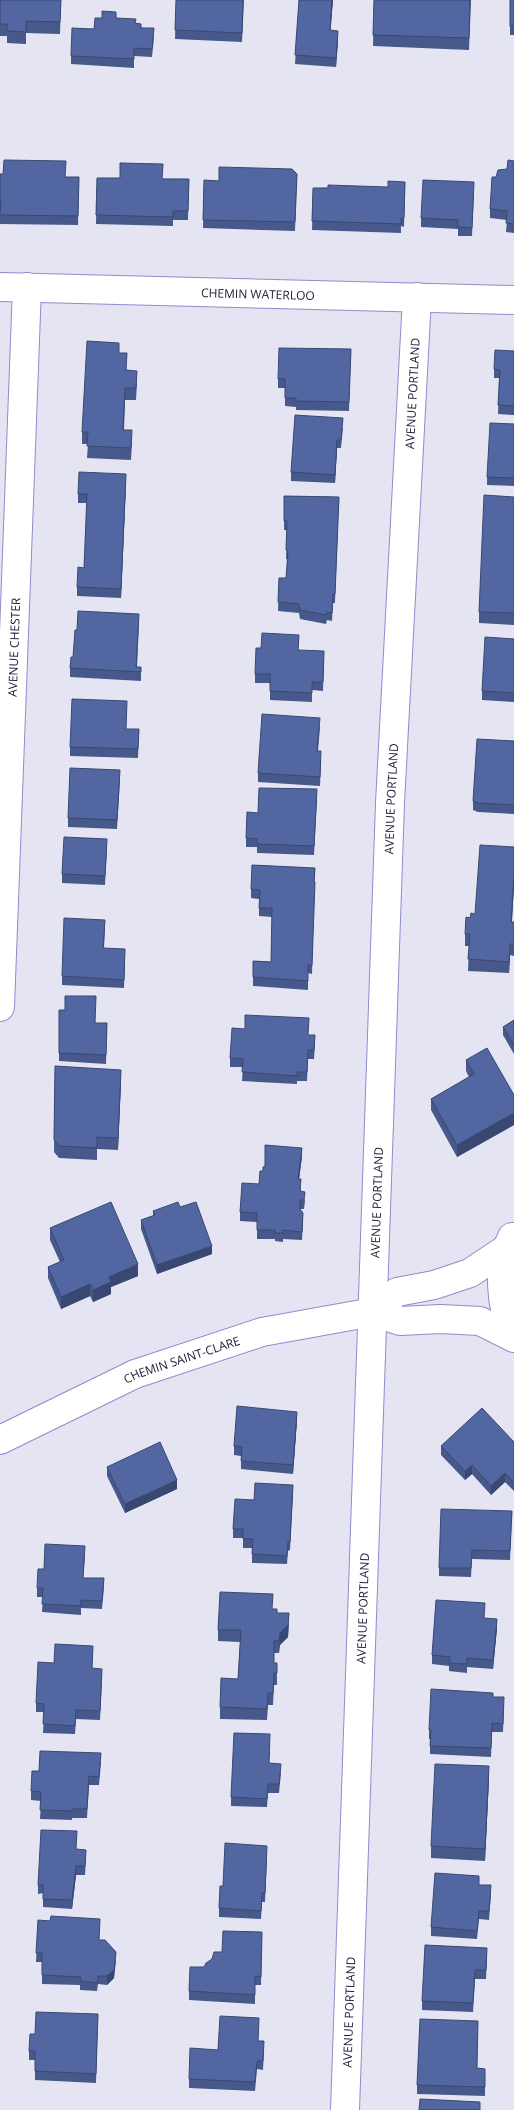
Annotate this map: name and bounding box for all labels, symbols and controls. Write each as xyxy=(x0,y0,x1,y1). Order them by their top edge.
street label: CHEMIN WATERLOO xyxy=(201,284,315,303)
street label: AVENUE PORTLAND xyxy=(400,337,423,449)
street label: AVENUE CHESTER xyxy=(3,597,24,697)
street label: AVENUE PORTLAND xyxy=(380,743,402,855)
street label: AVENUE PORTLAND xyxy=(366,1147,387,1258)
street label: CHEMIN SAINT-CLARE xyxy=(120,1331,242,1387)
street label: AVENUE PORTLAND xyxy=(352,1552,373,1664)
street label: AVENUE PORTLAND xyxy=(338,1956,359,2068)

